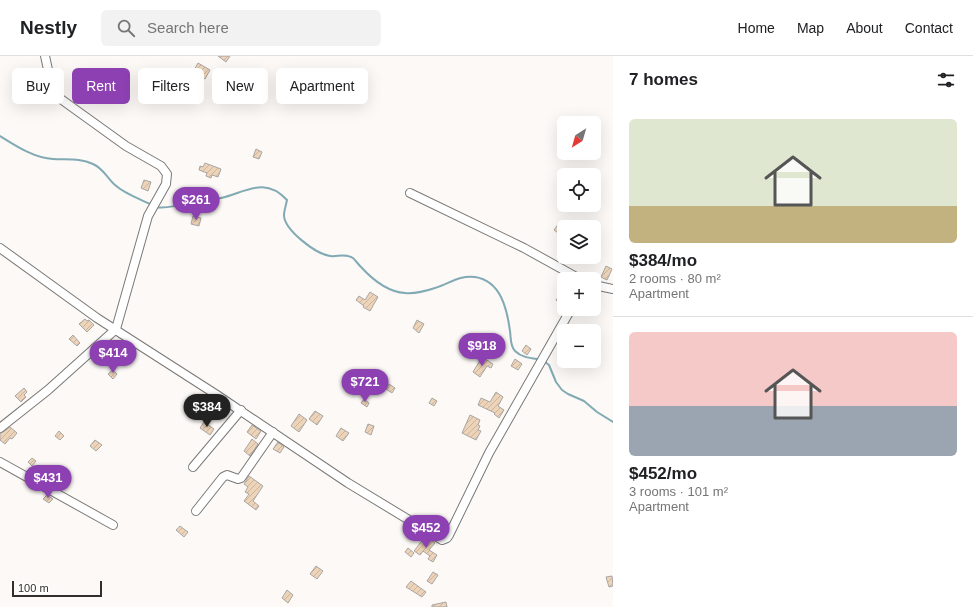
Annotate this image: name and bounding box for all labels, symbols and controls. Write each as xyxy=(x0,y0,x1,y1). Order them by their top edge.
search box xyxy=(101,10,381,46)
text: Nestly xyxy=(20,17,77,38)
icon: search xyxy=(115,17,137,39)
text: Search here xyxy=(147,19,229,36)
text: Home xyxy=(738,20,775,36)
text: Map xyxy=(797,20,824,36)
text: About xyxy=(846,20,883,36)
text: Contact xyxy=(905,20,953,36)
chip: Buy xyxy=(12,68,64,104)
chip: Rent xyxy=(72,68,130,104)
chip: Filters xyxy=(138,68,204,104)
chip: New xyxy=(212,68,268,104)
chip: Apartment xyxy=(276,68,368,104)
icon: filters xyxy=(935,69,957,91)
text: 7 homes xyxy=(629,70,698,89)
north arrow xyxy=(557,116,601,160)
map controls xyxy=(557,116,601,368)
icon: home xyxy=(757,145,829,217)
button: locate xyxy=(557,168,601,212)
pin: $261 xyxy=(172,187,220,221)
text: $261 xyxy=(182,192,210,207)
button: layers xyxy=(557,220,601,264)
text: $384/mo xyxy=(629,251,697,270)
text: 2 rooms · 80 m² xyxy=(629,271,721,286)
button: + xyxy=(557,272,601,316)
text: Apartment xyxy=(629,286,689,301)
button: − xyxy=(557,324,601,368)
pin: $918 xyxy=(458,333,506,367)
text: $918 xyxy=(468,338,496,353)
pin: $414 xyxy=(89,340,137,374)
text: $414 xyxy=(99,345,127,360)
icon: home xyxy=(757,358,829,430)
pin: $721 xyxy=(341,369,389,403)
text: $721 xyxy=(351,374,379,389)
pin: $384 xyxy=(183,394,231,428)
text: $384 xyxy=(193,399,221,414)
text: $452/mo xyxy=(629,464,697,483)
pin: $431 xyxy=(24,465,72,499)
text: $431 xyxy=(34,470,62,485)
text: 3 rooms · 101 m² xyxy=(629,484,728,499)
text: Apartment xyxy=(629,499,689,514)
pin: $452 xyxy=(402,515,450,549)
text: $452 xyxy=(412,520,440,535)
scale bar xyxy=(12,579,102,598)
text: 100 m xyxy=(18,582,49,594)

